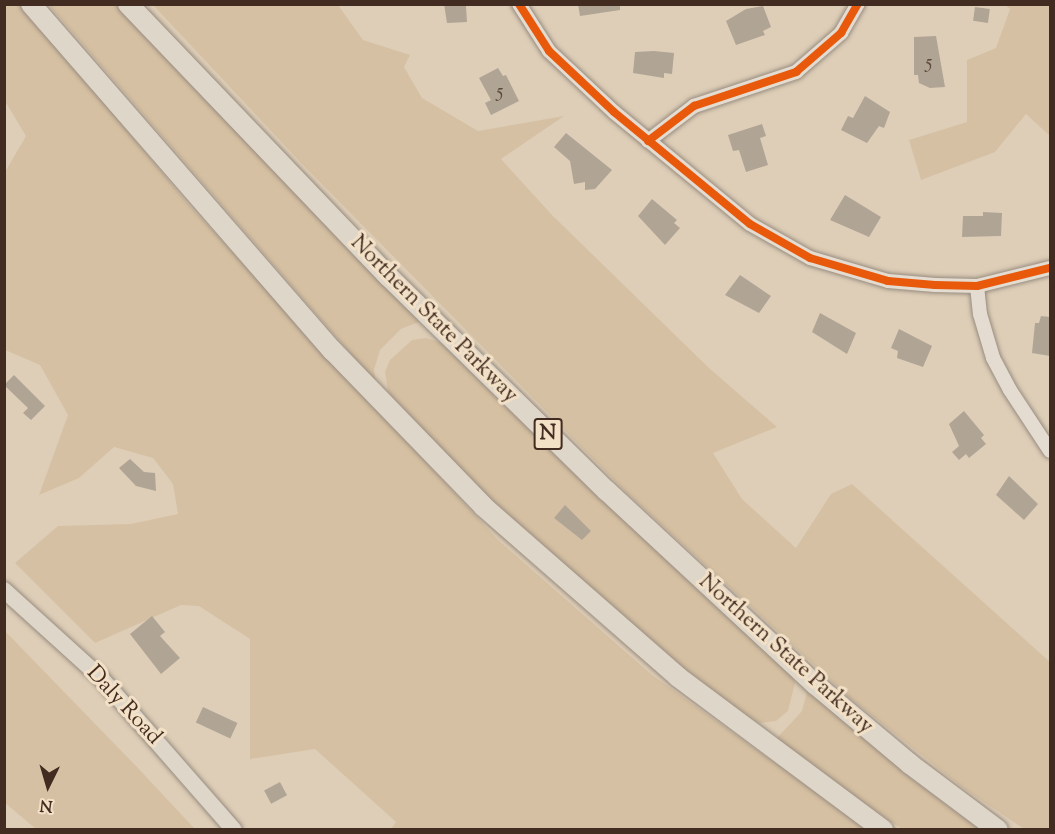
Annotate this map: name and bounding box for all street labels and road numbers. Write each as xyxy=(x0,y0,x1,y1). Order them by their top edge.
street label: Northern State Parkway xyxy=(344,231,522,409)
road number: N xyxy=(533,416,563,452)
street label: Northern State Parkway xyxy=(692,570,878,740)
street label: Daly Road xyxy=(80,661,166,751)

